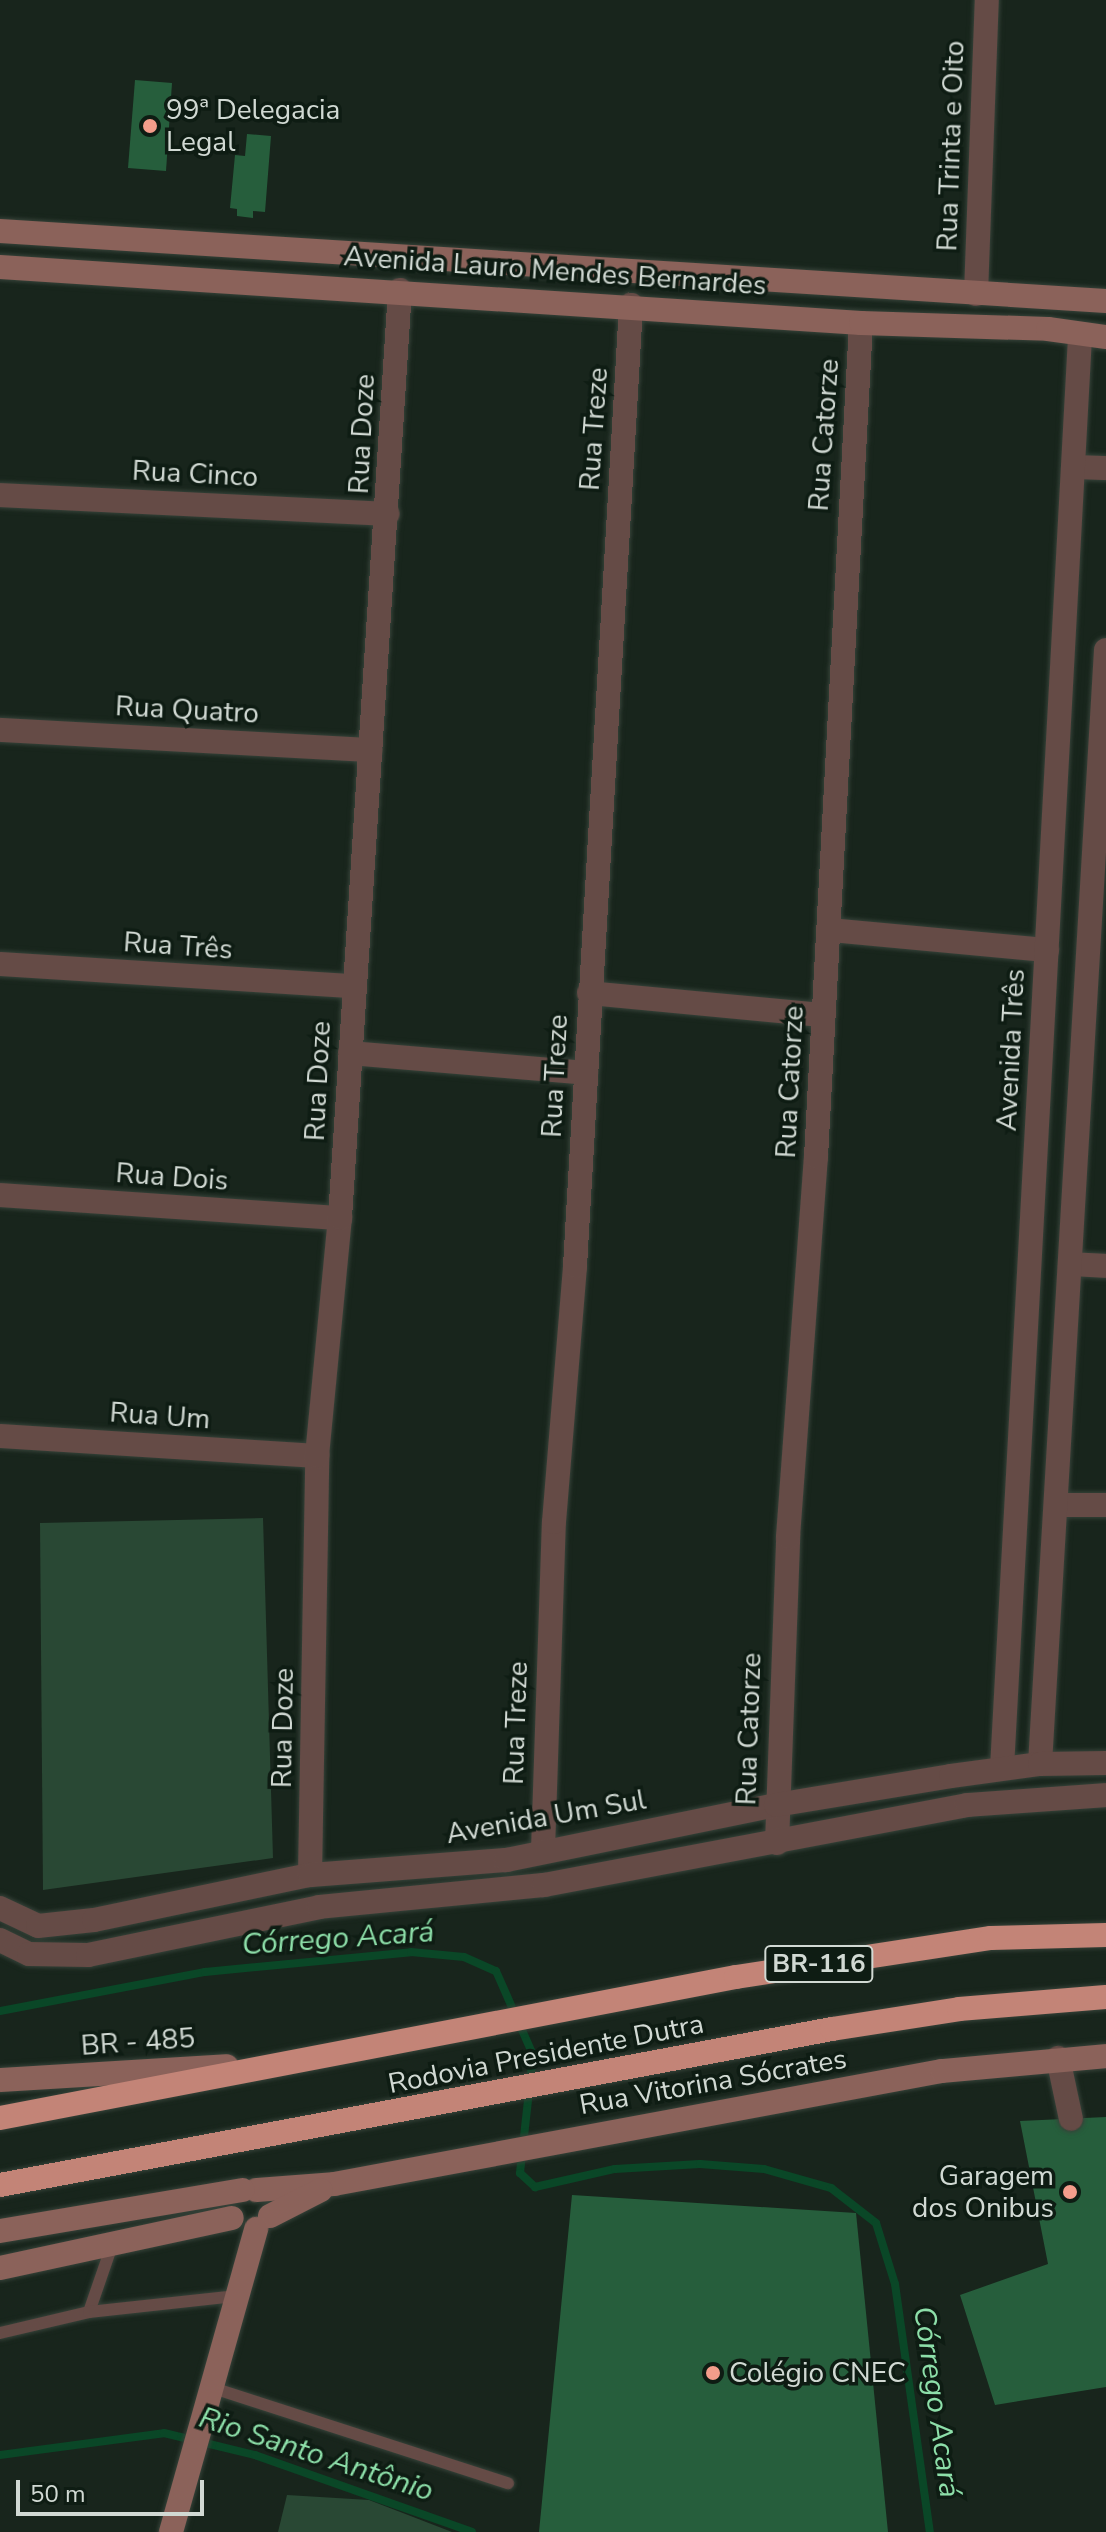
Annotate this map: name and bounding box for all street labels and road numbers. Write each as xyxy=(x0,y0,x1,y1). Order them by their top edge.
street label: Rua Trinta e Oito xyxy=(931,40,971,252)
street label: Avenida Lauro Mendes Bernardes xyxy=(343,239,767,303)
street label: Rua Catorze xyxy=(802,358,846,512)
street label: Rua Treze xyxy=(573,366,615,492)
street label: Rua Doze xyxy=(342,373,382,495)
street label: Rua Cinco xyxy=(131,454,259,494)
street label: Rua Quatro xyxy=(114,689,260,731)
street label: Rua Três xyxy=(122,925,234,967)
street label: Avenida Três xyxy=(990,968,1032,1132)
street label: Rua Catorze xyxy=(769,1005,811,1159)
street label: Rua Treze xyxy=(535,1013,575,1139)
street label: Rua Doze xyxy=(298,1020,338,1142)
street label: Rua Dois xyxy=(115,1156,229,1198)
street label: Rua Um xyxy=(109,1396,211,1436)
street label: Rua Catorze xyxy=(730,1652,768,1806)
street label: Rua Treze xyxy=(497,1661,535,1785)
street label: Rua Doze xyxy=(265,1668,301,1788)
street label: Avenida Um Sul xyxy=(443,1783,649,1851)
road number: BR-116 xyxy=(763,1942,875,1986)
street label: Rodovia Presidente Dutra xyxy=(385,2007,707,2101)
street label: BR - 485 xyxy=(80,2021,196,2063)
street label: Rua Vitorina Sócrates xyxy=(577,2042,849,2122)

